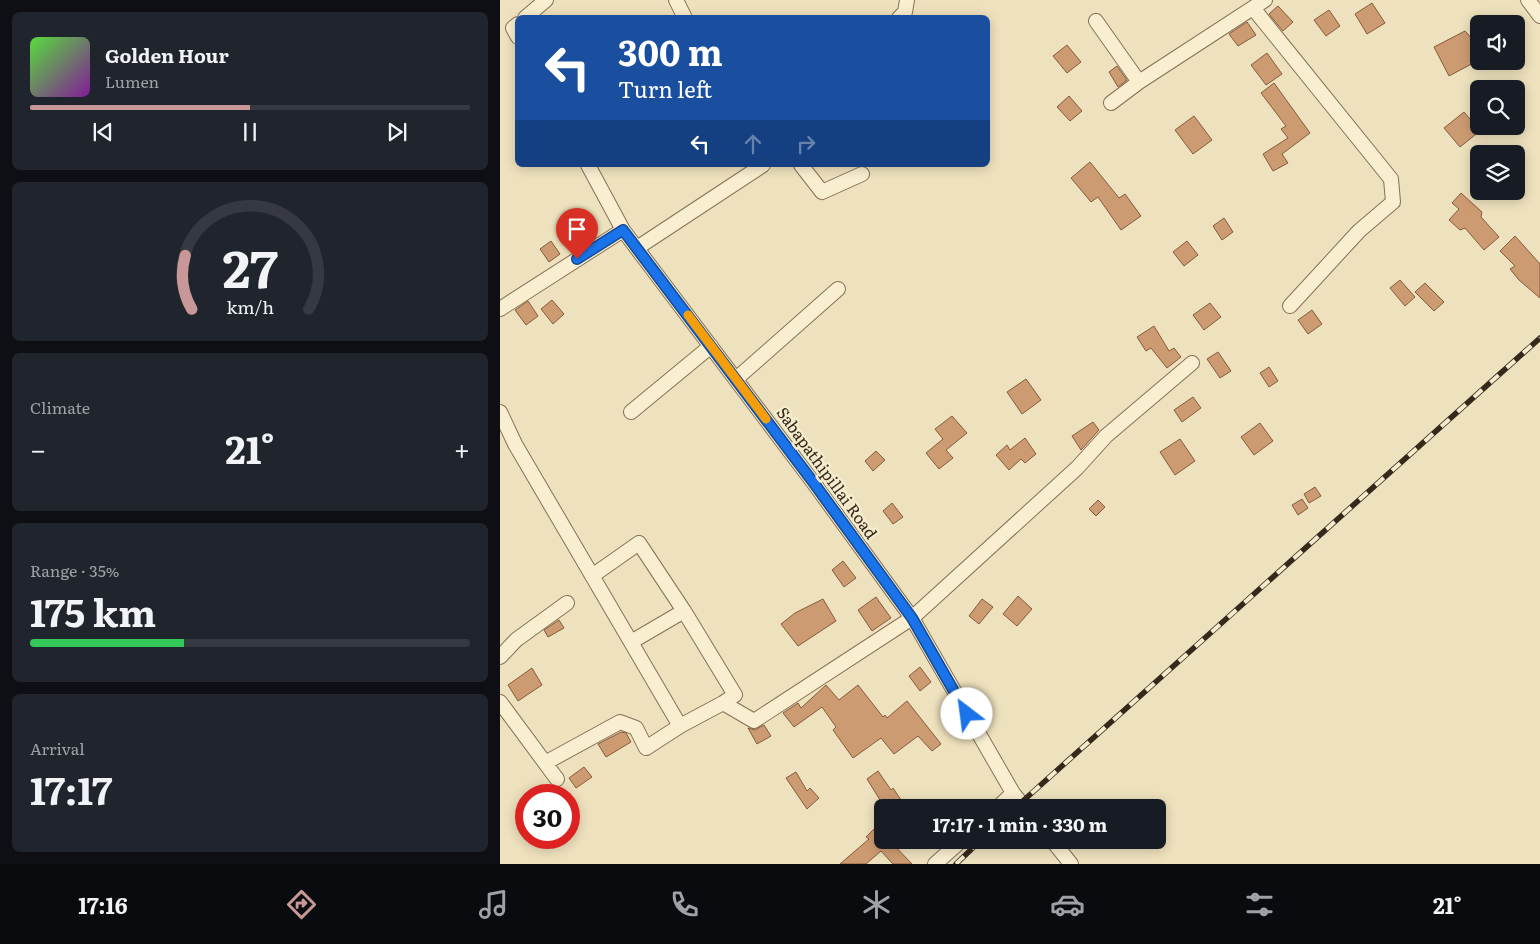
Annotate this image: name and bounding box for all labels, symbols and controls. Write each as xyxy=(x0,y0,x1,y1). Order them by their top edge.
map controls xyxy=(1470,15,1525,200)
button: sound xyxy=(1470,15,1525,70)
text: 300 m xyxy=(618,25,723,77)
icon: left xyxy=(535,35,600,100)
text: Golden Hour xyxy=(105,41,229,69)
text: Lumen xyxy=(105,69,159,93)
text: Turn left xyxy=(618,72,712,105)
button: search xyxy=(1470,80,1525,135)
icon: previous xyxy=(89,118,117,146)
icon: pause xyxy=(236,118,264,146)
icon: next xyxy=(383,118,411,146)
icon: left xyxy=(686,130,714,158)
icon: ahead xyxy=(739,130,767,158)
icon: right xyxy=(792,130,820,158)
button: layers xyxy=(1470,145,1525,200)
pin xyxy=(556,208,598,259)
icon: arrive xyxy=(563,215,591,243)
text: 27 xyxy=(222,227,278,304)
text: km/h xyxy=(226,293,274,320)
text: Climate xyxy=(30,395,90,419)
street label: Sabapathipillai Road xyxy=(772,401,884,544)
text: 21° xyxy=(225,419,275,476)
text: − xyxy=(30,427,46,469)
text: + xyxy=(454,427,470,469)
text: Range · 35% xyxy=(30,558,119,582)
text: 175 km xyxy=(30,582,156,639)
position arrow xyxy=(940,687,992,739)
text: Arrival xyxy=(30,736,85,760)
text: 17:17 xyxy=(30,760,112,817)
speed limit sign: 30 xyxy=(515,784,580,849)
text: 17:17 · 1 min · 330 m xyxy=(933,810,1107,838)
icon: directions xyxy=(284,887,319,922)
icon: music xyxy=(476,887,511,922)
icon: phone xyxy=(667,887,702,922)
icon: climate xyxy=(859,887,894,922)
icon: car xyxy=(1050,887,1085,922)
icon: filters xyxy=(1242,887,1277,922)
text: 17:16 xyxy=(78,888,128,921)
text: 21° xyxy=(1433,888,1462,921)

